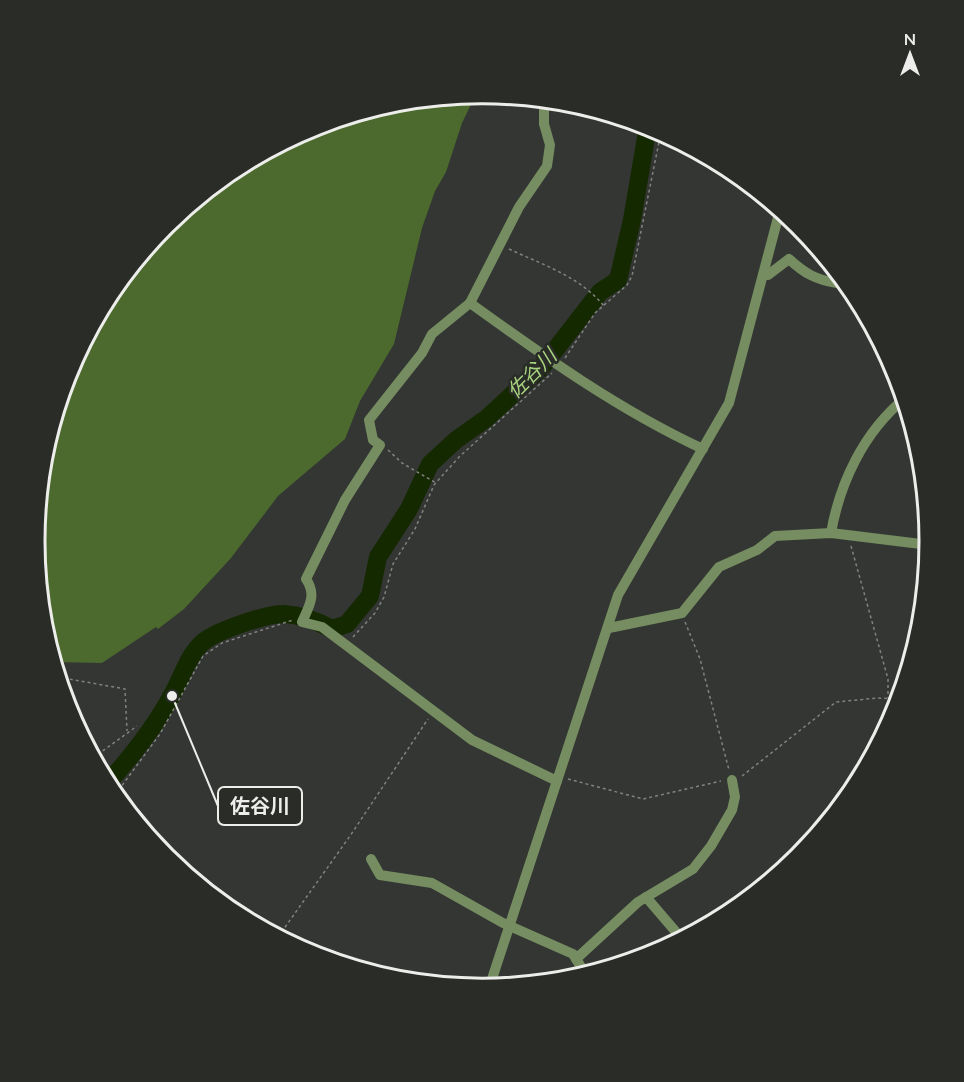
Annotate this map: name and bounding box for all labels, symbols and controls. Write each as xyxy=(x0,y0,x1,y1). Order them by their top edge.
north arrow xyxy=(880,24,940,84)
text: N xyxy=(904,29,916,48)
water label: 佐谷川 xyxy=(501,342,562,403)
callout: 佐谷川 xyxy=(218,787,302,825)
text: 佐谷川 xyxy=(230,793,290,817)

